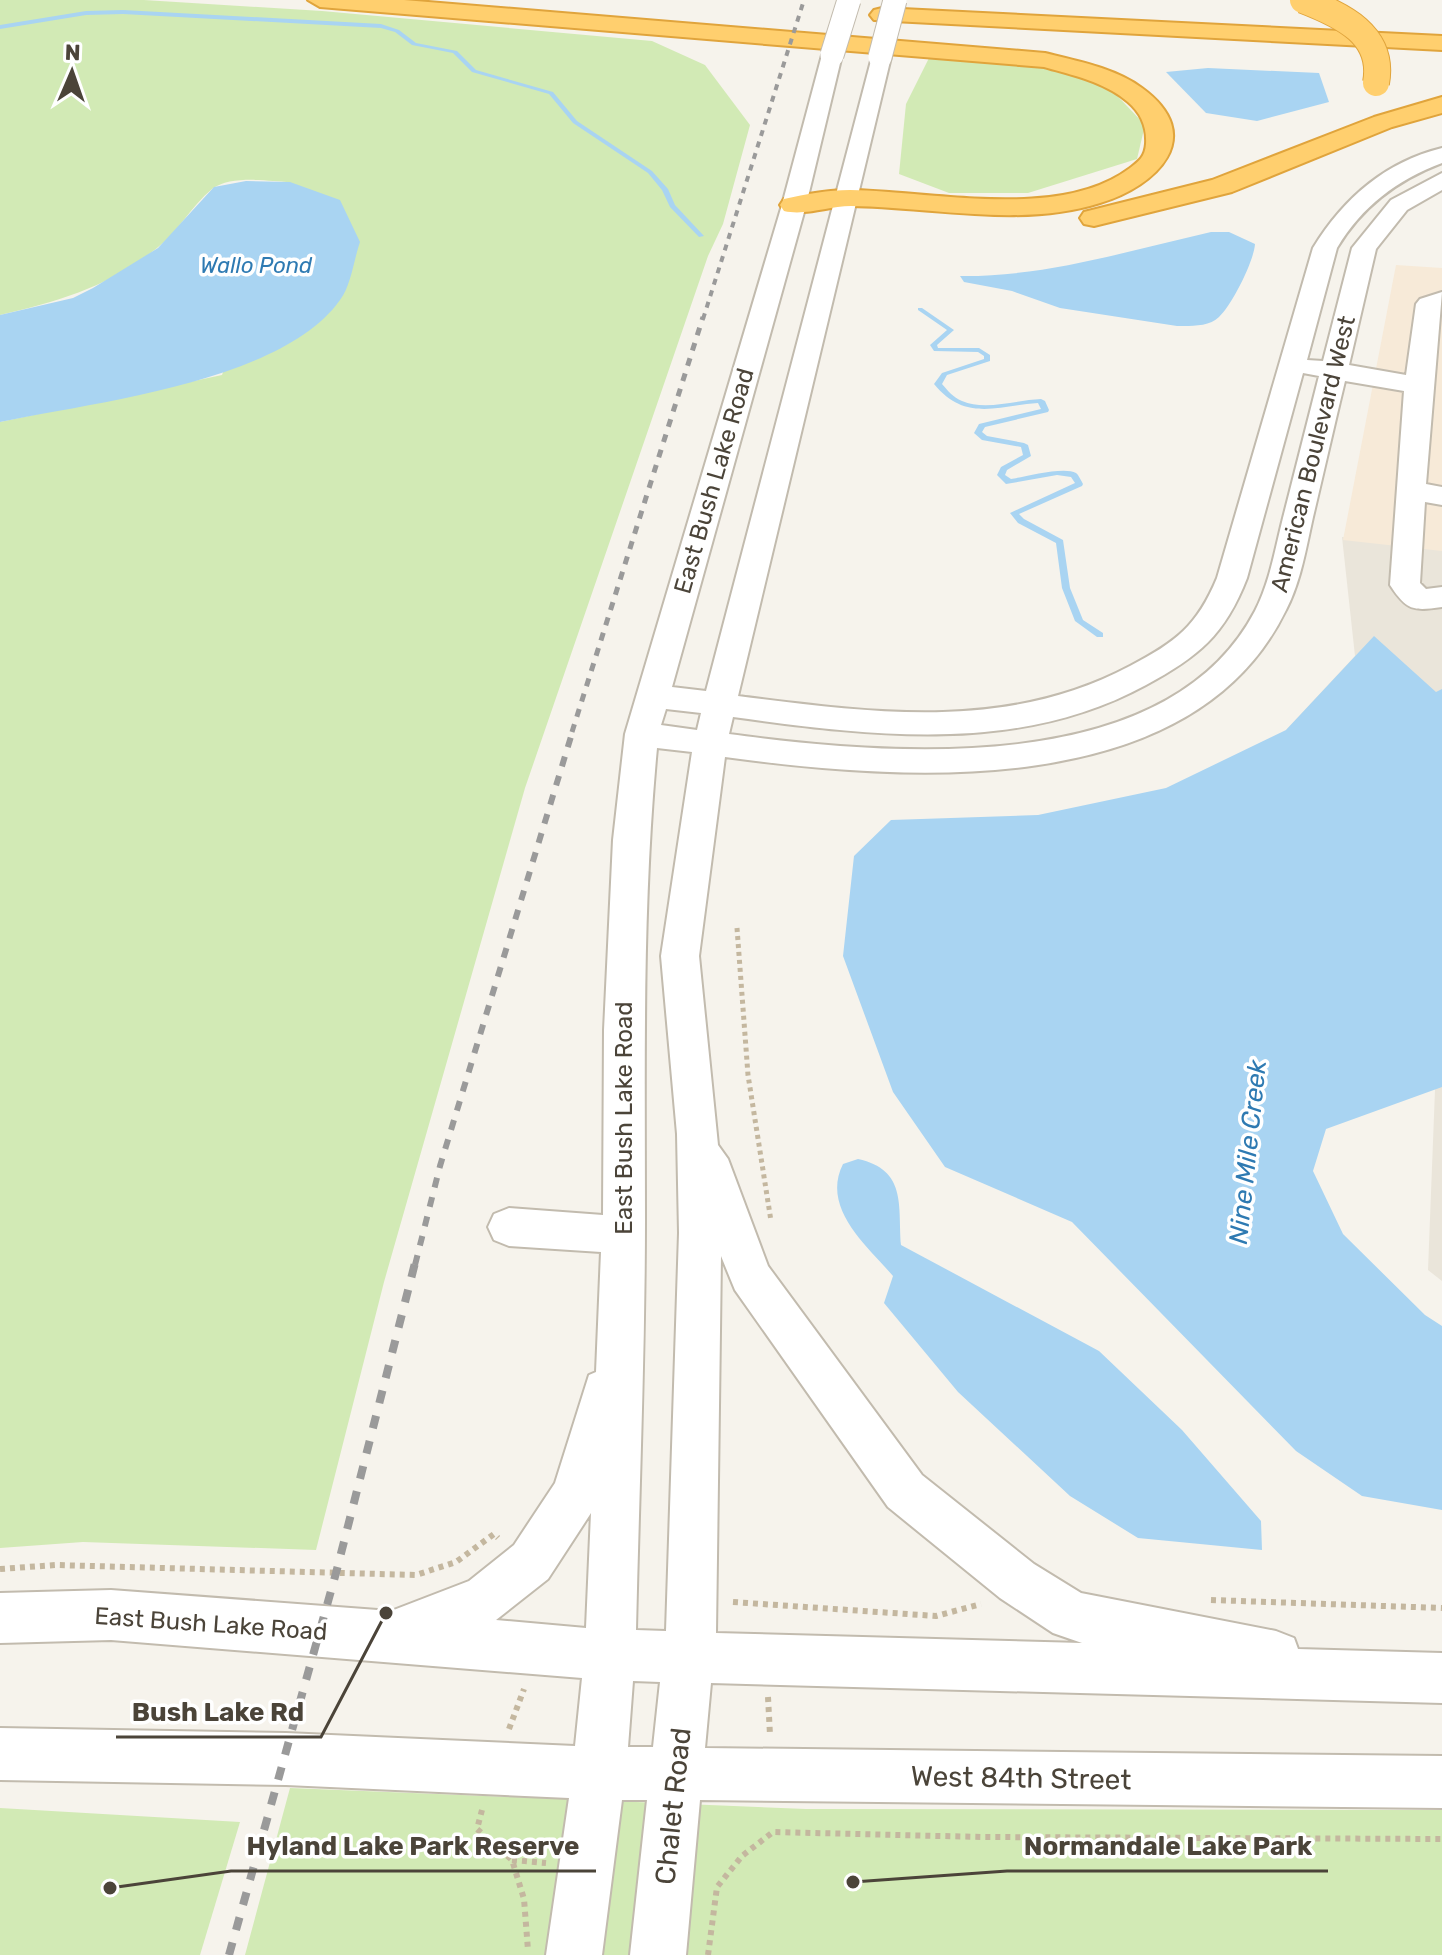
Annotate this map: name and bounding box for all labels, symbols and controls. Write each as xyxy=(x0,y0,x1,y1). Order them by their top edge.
north arrow xyxy=(32,32,112,112)
text: N xyxy=(64,39,81,66)
water label: Wallo Pond xyxy=(200,252,313,279)
street label: American Boulevard West xyxy=(1265,313,1361,595)
street label: East Bush Lake Road xyxy=(668,365,760,597)
street label: East Bush Lake Road xyxy=(610,1001,638,1235)
water label: Nine Mile Creek xyxy=(1223,1058,1273,1246)
street label: East Bush Lake Road xyxy=(94,1602,328,1646)
callout: Bush Lake Rd xyxy=(116,1687,321,1737)
text: Bush Lake Rd xyxy=(132,1697,304,1728)
street label: Chalet Road xyxy=(648,1726,698,1886)
street label: West 84th Street xyxy=(910,1760,1132,1796)
callout: Hyland Lake Park Reserve xyxy=(231,1821,596,1871)
callout: Normandale Lake Park xyxy=(1007,1821,1328,1871)
text: Hyland Lake Park Reserve xyxy=(246,1831,580,1862)
text: Normandale Lake Park xyxy=(1024,1831,1313,1862)

